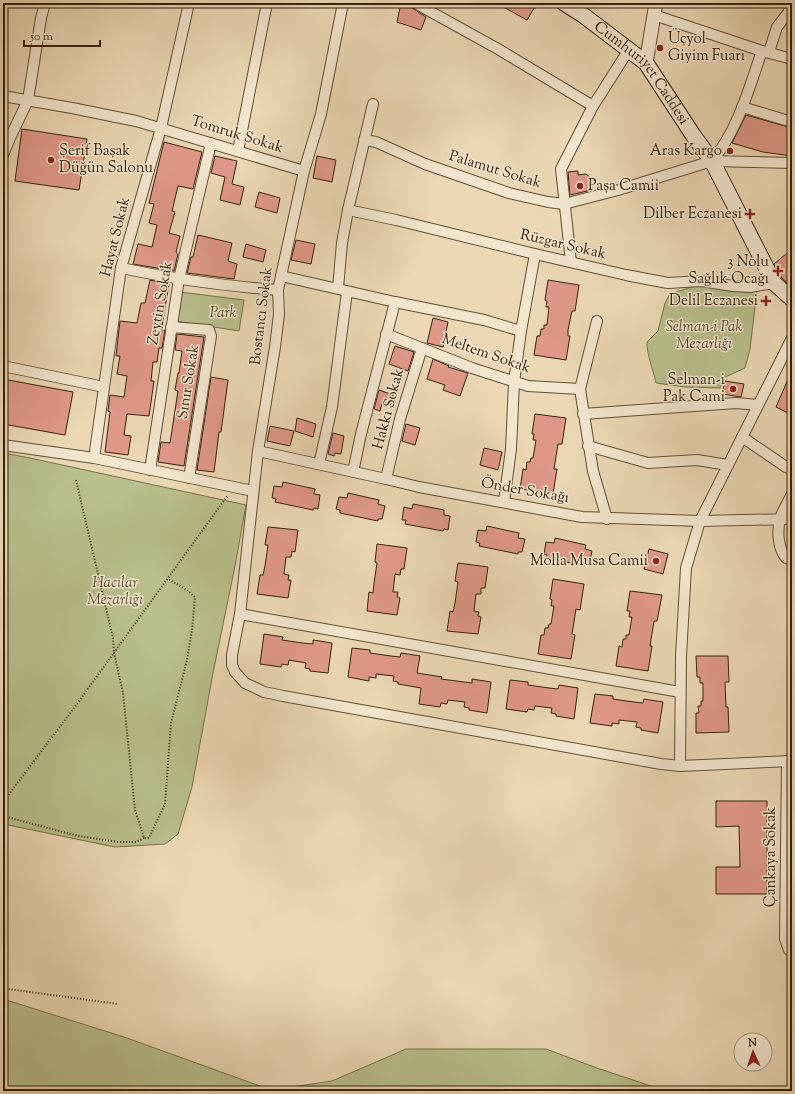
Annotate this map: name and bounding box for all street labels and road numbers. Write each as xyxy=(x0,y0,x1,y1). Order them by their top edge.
street label: Cumhuriyet Caddesi xyxy=(589,16,694,129)
street label: Tomruk Sokak xyxy=(188,111,286,159)
street label: Palamut Sokak xyxy=(446,146,544,194)
street label: Hayat Sokak xyxy=(96,195,136,279)
street label: Rüzgar Sokak xyxy=(518,225,608,265)
street label: Zeytin Sokak xyxy=(143,260,179,346)
street label: Bostancı Sokak xyxy=(246,266,278,366)
street label: Meltem Sokak xyxy=(439,329,533,379)
street label: Sınır Sokak xyxy=(173,343,205,421)
street label: Hakkı Sokak xyxy=(368,366,410,452)
street label: Önder Sokağı xyxy=(479,472,571,509)
street label: Çankaya Sokak xyxy=(761,807,782,907)

